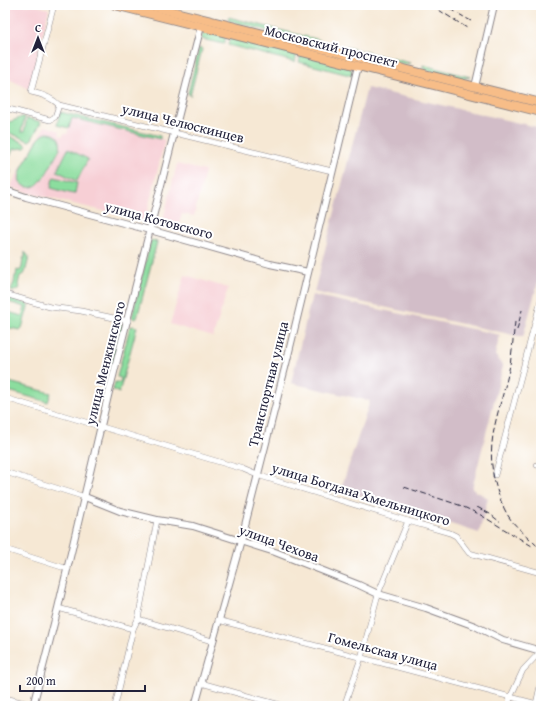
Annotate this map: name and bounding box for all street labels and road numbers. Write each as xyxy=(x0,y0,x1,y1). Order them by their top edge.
street label: Московский проспект xyxy=(262,20,400,72)
street label: улица Челюскинцев xyxy=(119,98,246,148)
street label: улица Котовского xyxy=(102,196,215,244)
street label: улица Менжинского xyxy=(80,299,130,428)
street label: Транспортная улица xyxy=(243,319,293,449)
street label: улица Богдана Хмельницкого xyxy=(268,457,453,531)
street label: улица Чехова xyxy=(235,519,322,567)
street label: Гомельская улица xyxy=(326,627,440,675)

